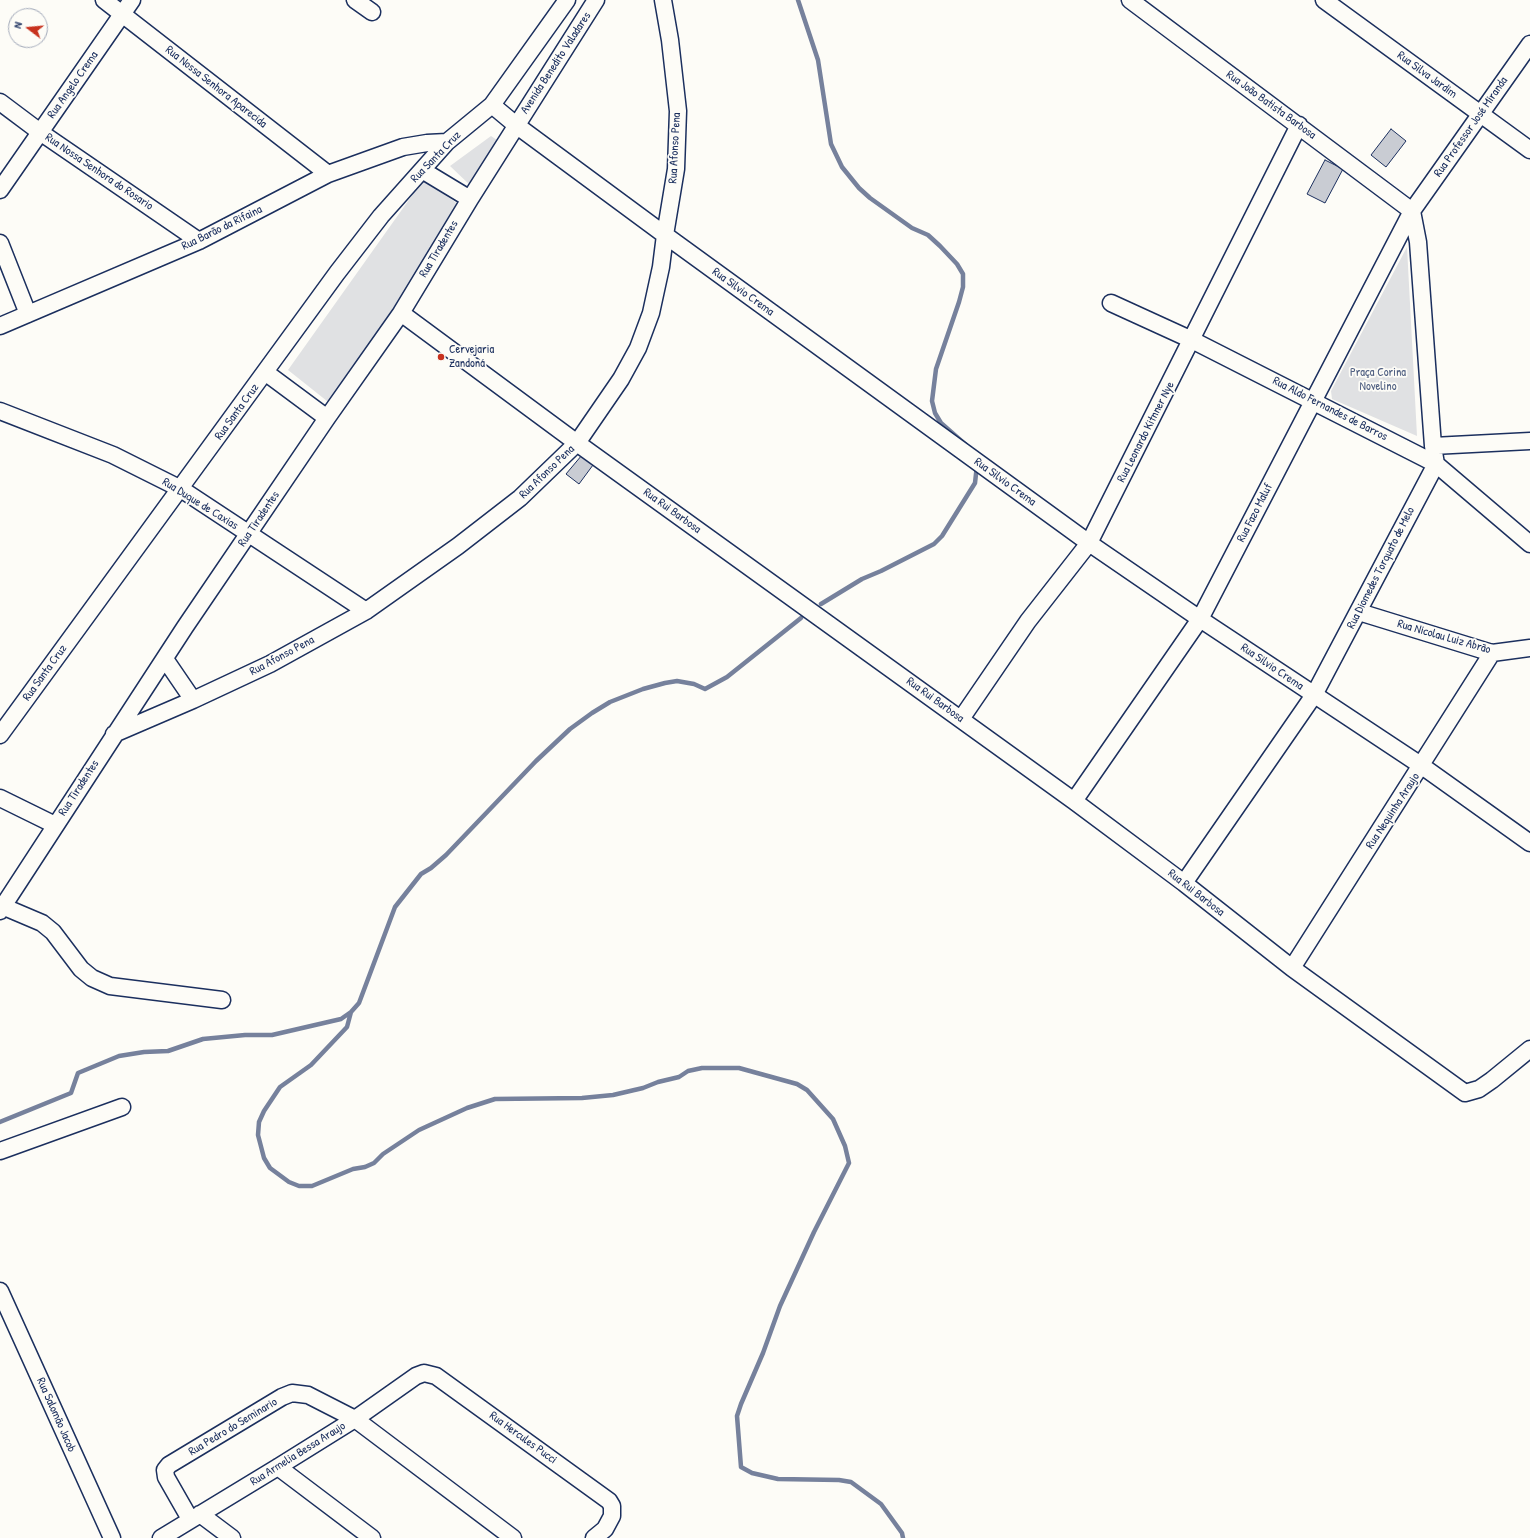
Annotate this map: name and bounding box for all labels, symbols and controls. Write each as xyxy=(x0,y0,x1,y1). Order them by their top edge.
north arrow xyxy=(8,8,48,48)
street label: Avenida Benedito Valadares xyxy=(518,9,594,117)
text: N xyxy=(10,20,25,30)
street label: Rua Nossa Senhora Aparecida xyxy=(162,43,270,131)
street label: Rua Silva Jardim xyxy=(1394,48,1460,102)
street label: Rua Angelo Crema xyxy=(45,49,101,121)
street label: Rua João Batista Barbosa xyxy=(1223,68,1319,142)
street label: Rua Professor José Miranda xyxy=(1431,74,1511,180)
street label: Rua Afonso Pena xyxy=(666,112,684,184)
street label: Rua Santa Cruz xyxy=(408,128,464,186)
street label: Rua Nossa Senhora do Rosario xyxy=(42,130,156,214)
street label: Rua Barão da Rifaina xyxy=(180,202,264,254)
street label: Rua Tiradentes xyxy=(416,218,462,280)
street label: Rua Silvio Crema xyxy=(709,265,777,319)
place label: Cervejaria Zandoná xyxy=(449,343,494,371)
marker: Cervejaria Zandoná xyxy=(436,352,446,362)
park label: Praça Corina Novelino xyxy=(1350,366,1406,394)
street label: Rua Aldo Fernandes de Barros xyxy=(1270,374,1390,444)
street label: Rua Leonardo Kitnner Nye xyxy=(1114,379,1178,485)
street label: Rua Santa Cruz xyxy=(212,381,262,443)
street label: Rua Afonso Pena xyxy=(516,442,578,502)
street label: Rua Silvio Crema xyxy=(971,455,1039,509)
street label: Rua Duque de Caxias xyxy=(159,475,241,533)
street label: Rua Fazo Maluf xyxy=(1234,481,1276,545)
street label: Rua Rui Barbosa xyxy=(640,485,704,537)
street label: Rua Tiradentes xyxy=(235,489,283,549)
street label: Rua Diomedes Torquato de Melo xyxy=(1344,505,1418,631)
street label: Rua Nicolau Luiz Abrão xyxy=(1396,617,1492,657)
street label: Rua Afonso Pena xyxy=(247,633,317,679)
street label: Rua Silvio Crema xyxy=(1238,641,1306,693)
street label: Rua Santa Cruz xyxy=(20,642,70,704)
street label: Rua Rui Barbosa xyxy=(903,674,967,726)
street label: Rua Tiradentes xyxy=(56,757,102,819)
street label: Rua Nequinha Araujo xyxy=(1363,770,1423,852)
street label: Rua Rui Barbosa xyxy=(1165,866,1227,920)
street label: Rua Salomão Jacob xyxy=(33,1376,79,1454)
street label: Rua Pedro do Seminario xyxy=(186,1395,280,1459)
street label: Rua Hercules Pucci xyxy=(486,1409,560,1467)
street label: Rua Armelia Bessa Araujo xyxy=(248,1419,348,1489)

